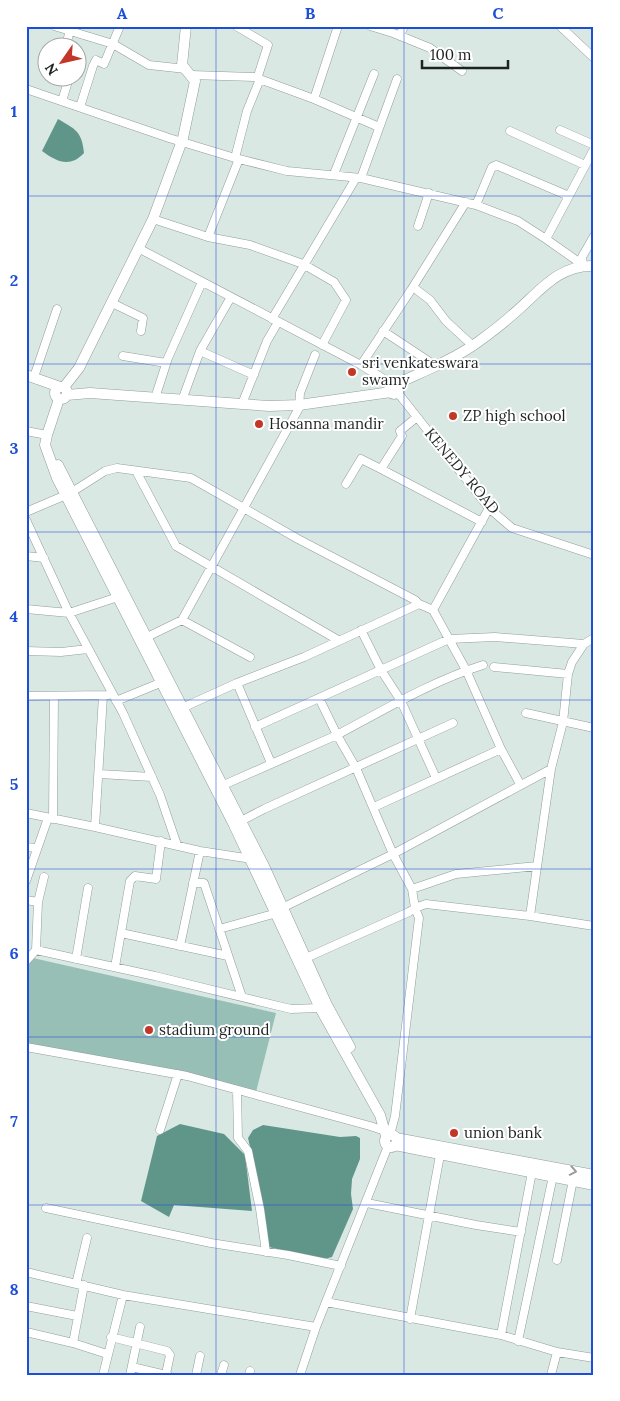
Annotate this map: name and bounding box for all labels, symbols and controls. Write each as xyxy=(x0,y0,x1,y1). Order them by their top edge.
text: A xyxy=(117,3,128,23)
text: B xyxy=(305,3,316,23)
text: C xyxy=(492,3,504,23)
north arrow xyxy=(38,38,88,88)
scale bar xyxy=(422,38,509,70)
text: 100 m xyxy=(430,45,471,64)
text: N xyxy=(41,60,62,79)
text: 1 xyxy=(11,101,17,121)
text: 2 xyxy=(10,270,18,290)
place label: sri venkateswara swamy xyxy=(362,353,479,389)
marker: sri venkateswara swamy xyxy=(346,366,358,378)
place label: ZP high school xyxy=(463,406,566,425)
marker: ZP high school xyxy=(447,410,459,422)
place label: Hosanna mandir xyxy=(269,414,384,433)
marker: Hosanna mandir xyxy=(253,418,265,430)
street label: KENEDY ROAD xyxy=(421,424,504,518)
text: 3 xyxy=(10,438,19,458)
text: 4 xyxy=(10,606,19,626)
text: 5 xyxy=(10,774,19,794)
text: 6 xyxy=(9,943,19,963)
place label: stadium ground xyxy=(159,1020,270,1039)
marker: stadium ground xyxy=(143,1024,155,1036)
text: 7 xyxy=(10,1111,18,1131)
place label: union bank xyxy=(464,1123,542,1142)
marker: union bank xyxy=(448,1127,460,1139)
one-way arrow xyxy=(569,1166,578,1176)
text: 8 xyxy=(9,1279,19,1299)

